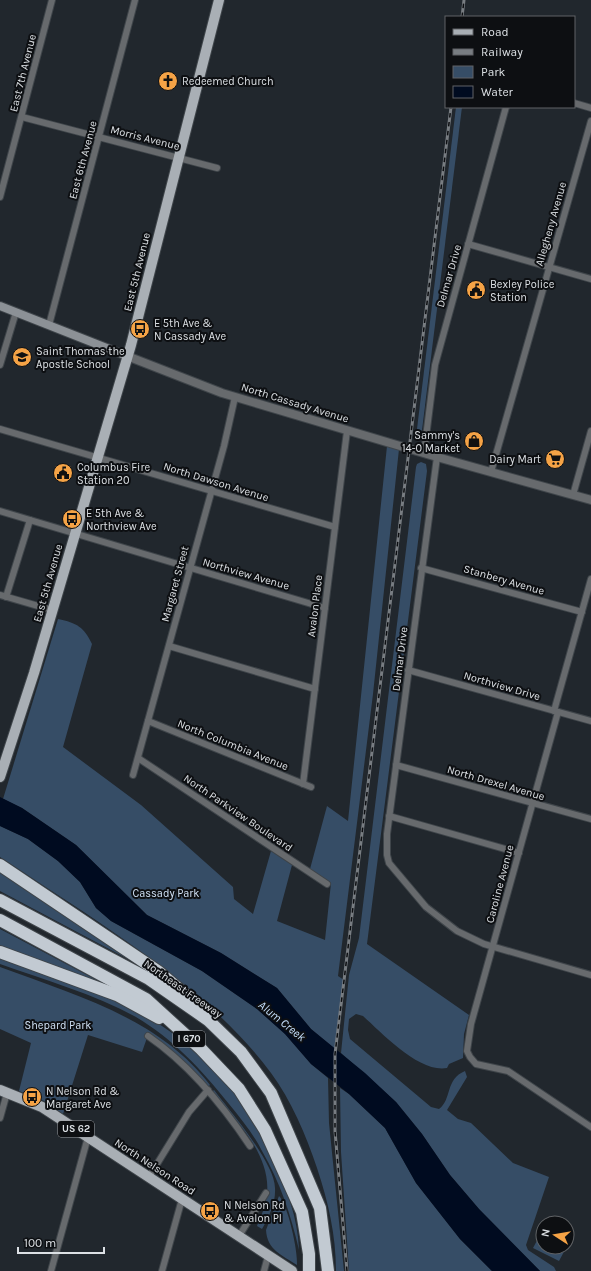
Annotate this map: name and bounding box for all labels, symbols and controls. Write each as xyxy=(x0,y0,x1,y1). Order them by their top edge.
legend xyxy=(445,16,575,108)
text: Road xyxy=(481,25,509,39)
street label: East 7th Avenue xyxy=(7,33,39,113)
text: Railway xyxy=(481,45,523,59)
text: Park xyxy=(481,65,506,79)
church icon: Redeemed Church xyxy=(157,70,179,92)
place label: Redeemed Church xyxy=(182,75,274,88)
text: Water xyxy=(481,85,514,99)
street label: East 6th Avenue xyxy=(66,119,100,201)
street label: Morris Avenue xyxy=(109,123,181,153)
street label: Allegheny Avenue xyxy=(533,180,569,268)
street label: East 5th Avenue xyxy=(121,231,153,313)
street label: Delmar Drive xyxy=(434,243,464,309)
place label: Bexley Police Station xyxy=(490,278,555,304)
public building icon: Bexley Police Station xyxy=(465,279,487,301)
place label: E 5th Ave & N Cassady Ave xyxy=(154,317,226,343)
bus stop icon: E 5th Ave & N Cassady Ave xyxy=(129,318,151,340)
place label: Saint Thomas the Apostle School xyxy=(36,345,125,371)
school or university icon: Saint Thomas the Apostle School xyxy=(11,346,33,368)
street label: North Cassady Avenue xyxy=(240,380,351,426)
place label: Sammy's 14-0 Market xyxy=(402,429,460,455)
shop icon: Sammy's 14-0 Market xyxy=(463,430,485,452)
supermarket icon: Dairy Mart xyxy=(544,448,566,470)
place label: Dairy Mart xyxy=(489,453,541,466)
street label: North Dawson Avenue xyxy=(162,460,271,504)
place label: Columbus Fire Station 20 xyxy=(77,461,150,487)
public building icon: Columbus Fire Station 20 xyxy=(52,462,74,484)
place label: E 5th Ave & Northview Ave xyxy=(86,507,157,533)
bus stop icon: E 5th Ave & Northview Ave xyxy=(61,508,83,530)
street label: East 5th Avenue xyxy=(31,542,65,624)
street label: Margaret Street xyxy=(159,545,191,623)
street label: Northview Avenue xyxy=(201,555,291,593)
street label: Stanbery Avenue xyxy=(462,562,546,598)
street label: Avalon Place xyxy=(305,574,325,638)
street label: Delmar Drive xyxy=(390,626,410,692)
street label: Northview Drive xyxy=(462,669,542,703)
street label: North Columbia Avenue xyxy=(176,717,291,773)
street label: North Drexel Avenue xyxy=(446,763,547,803)
street label: North Parkview Boulevard xyxy=(181,772,295,854)
street label: Caroline Avenue xyxy=(483,843,517,924)
park label: Cassady Park xyxy=(133,887,200,900)
street label: Northeast Freeway xyxy=(141,957,225,1021)
water label: Alum Creek xyxy=(256,998,309,1045)
park label: Shepard Park xyxy=(25,1019,91,1032)
road number: I 670 xyxy=(173,1031,205,1047)
place label: N Nelson Rd & Margaret Ave xyxy=(46,1085,119,1111)
bus stop icon: N Nelson Rd & Margaret Ave xyxy=(21,1086,43,1108)
road number: US 62 xyxy=(58,1121,94,1137)
street label: North Nelson Road xyxy=(112,1136,198,1198)
place label: N Nelson Rd & Avalon Pl xyxy=(224,1199,285,1225)
bus stop icon: N Nelson Rd & Avalon Pl xyxy=(199,1200,221,1222)
north arrow xyxy=(535,1215,575,1255)
text: N xyxy=(539,1228,553,1238)
scale bar xyxy=(18,1229,104,1255)
text: 100 m xyxy=(24,1236,56,1250)

